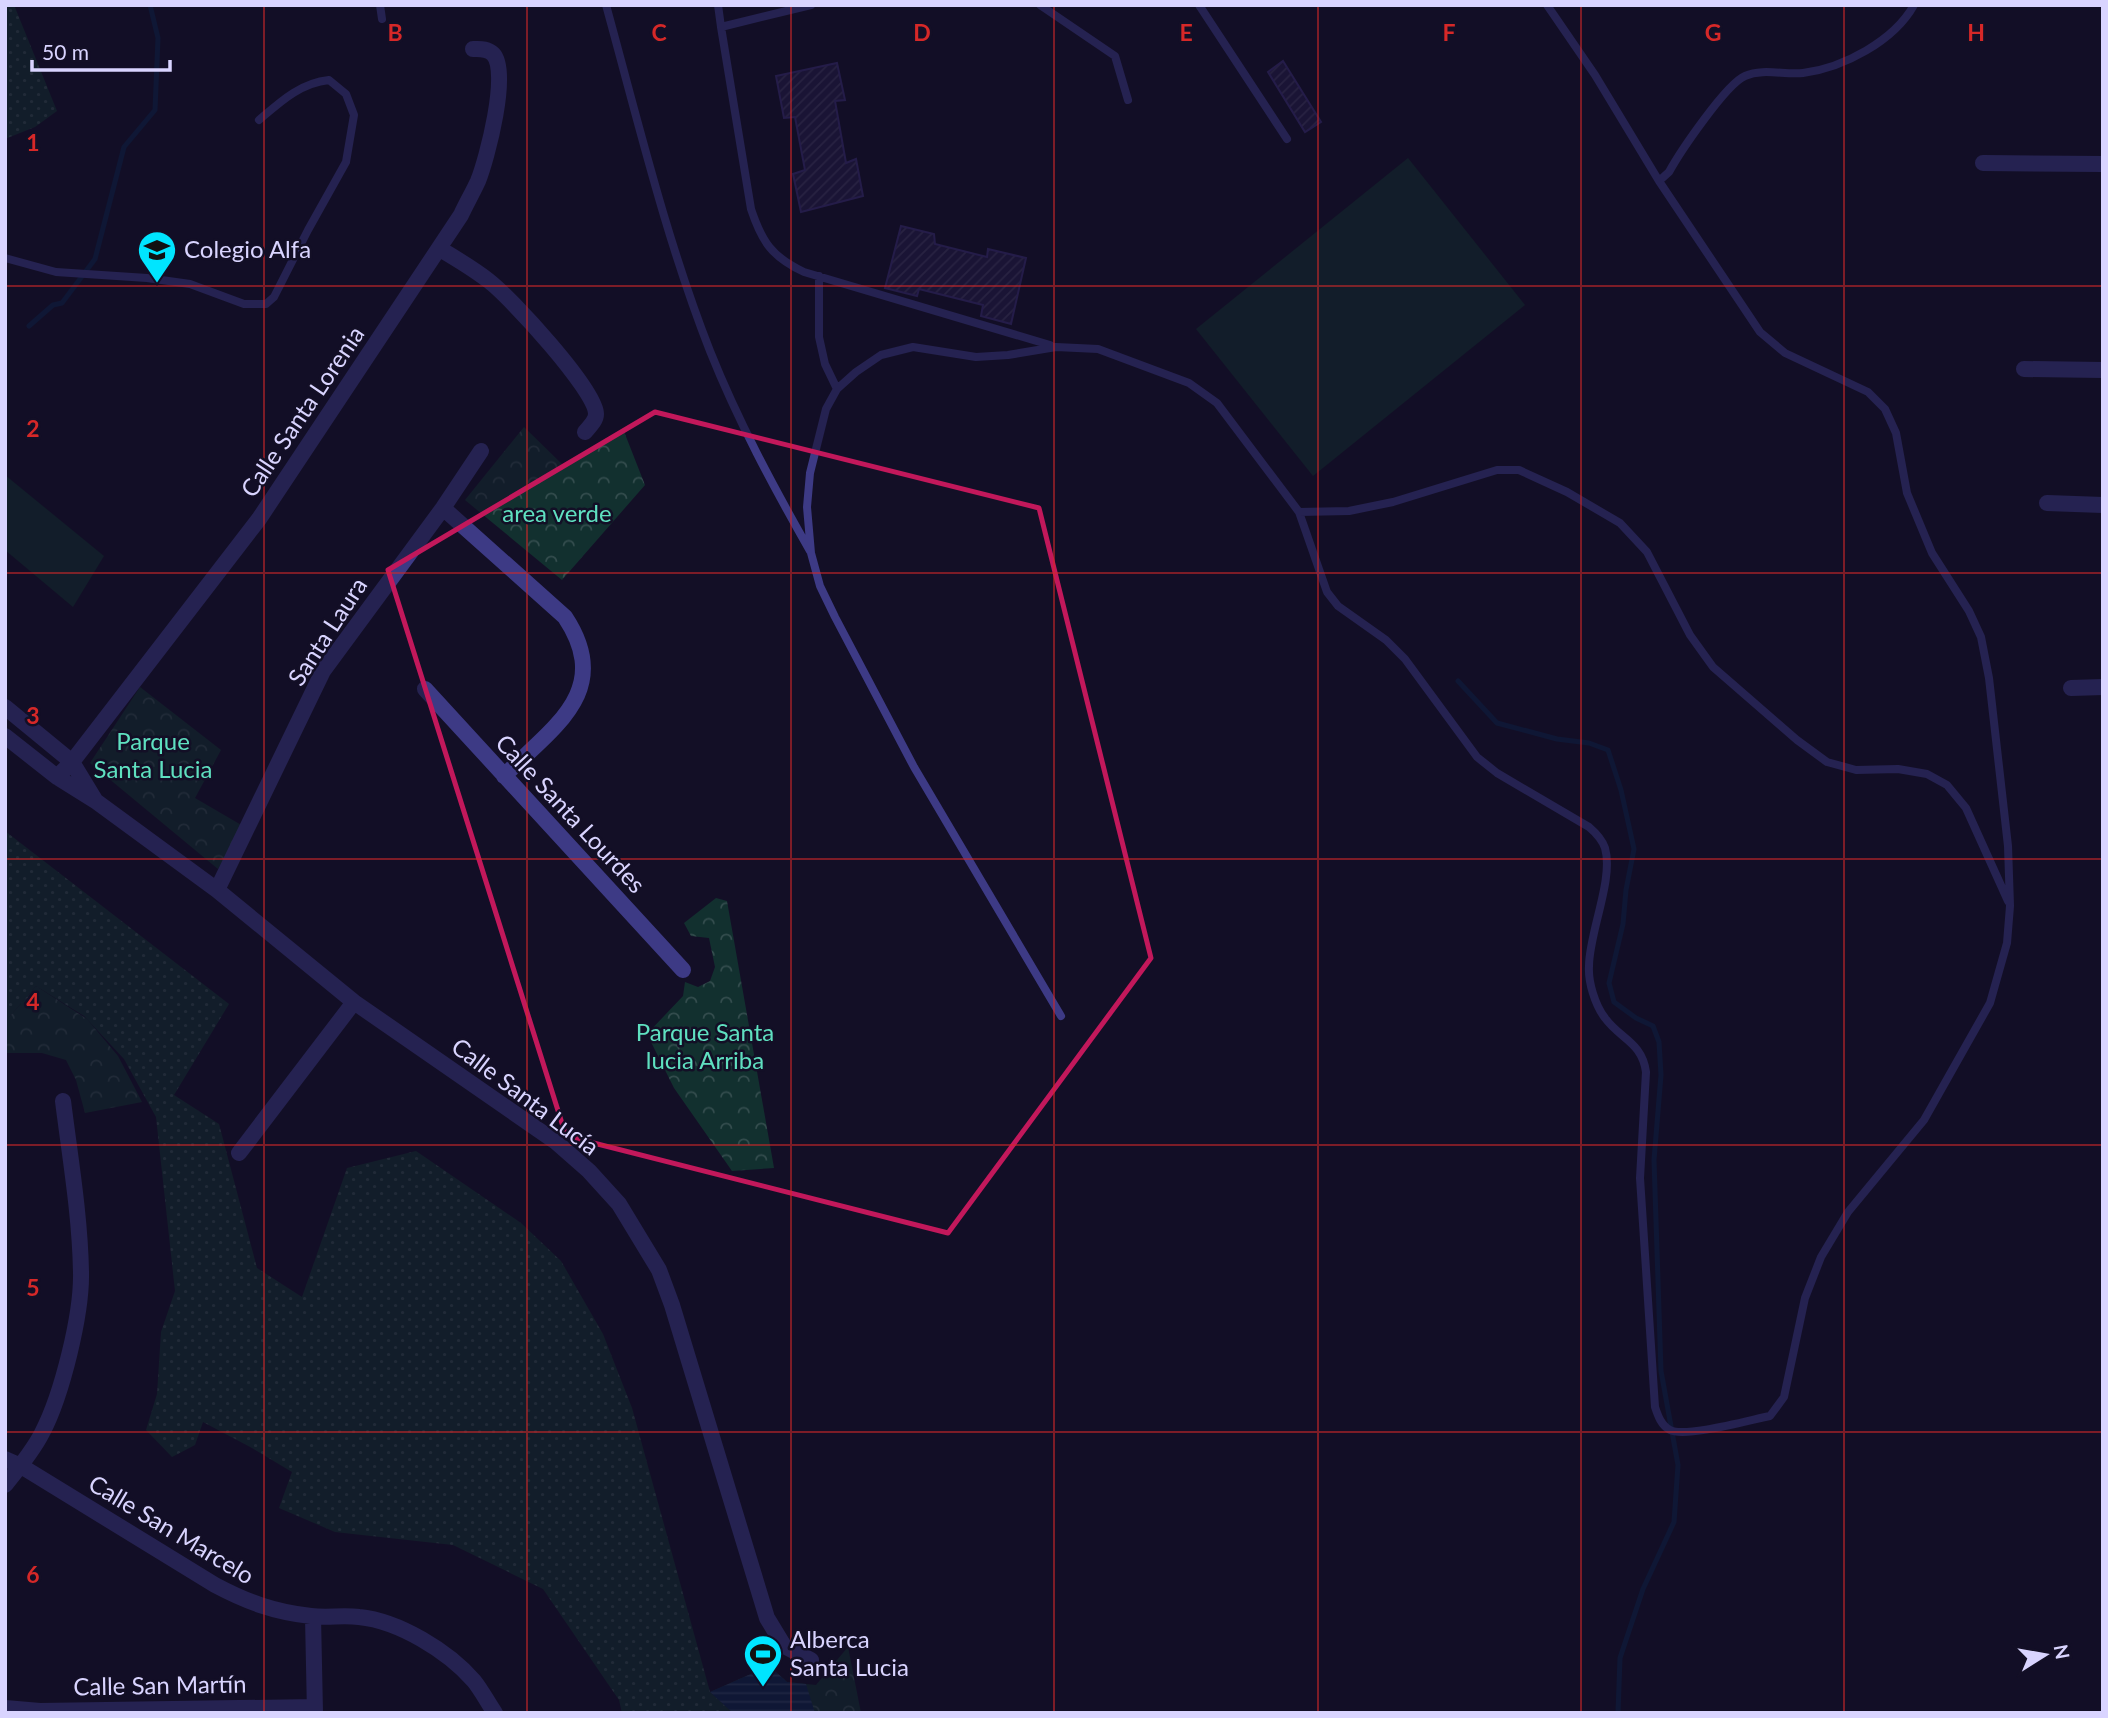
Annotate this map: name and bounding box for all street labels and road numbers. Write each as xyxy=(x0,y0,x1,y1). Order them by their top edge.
street label: Calle Santa Lorenia xyxy=(234,320,370,502)
street label: Santa Laura xyxy=(281,572,372,691)
street label: Calle Santa Lourdes xyxy=(490,728,652,898)
street label: Calle Santa Lucía xyxy=(447,1031,605,1161)
street label: Calle San Marcelo xyxy=(84,1468,260,1589)
street label: Calle San Martín xyxy=(73,1668,247,1701)

